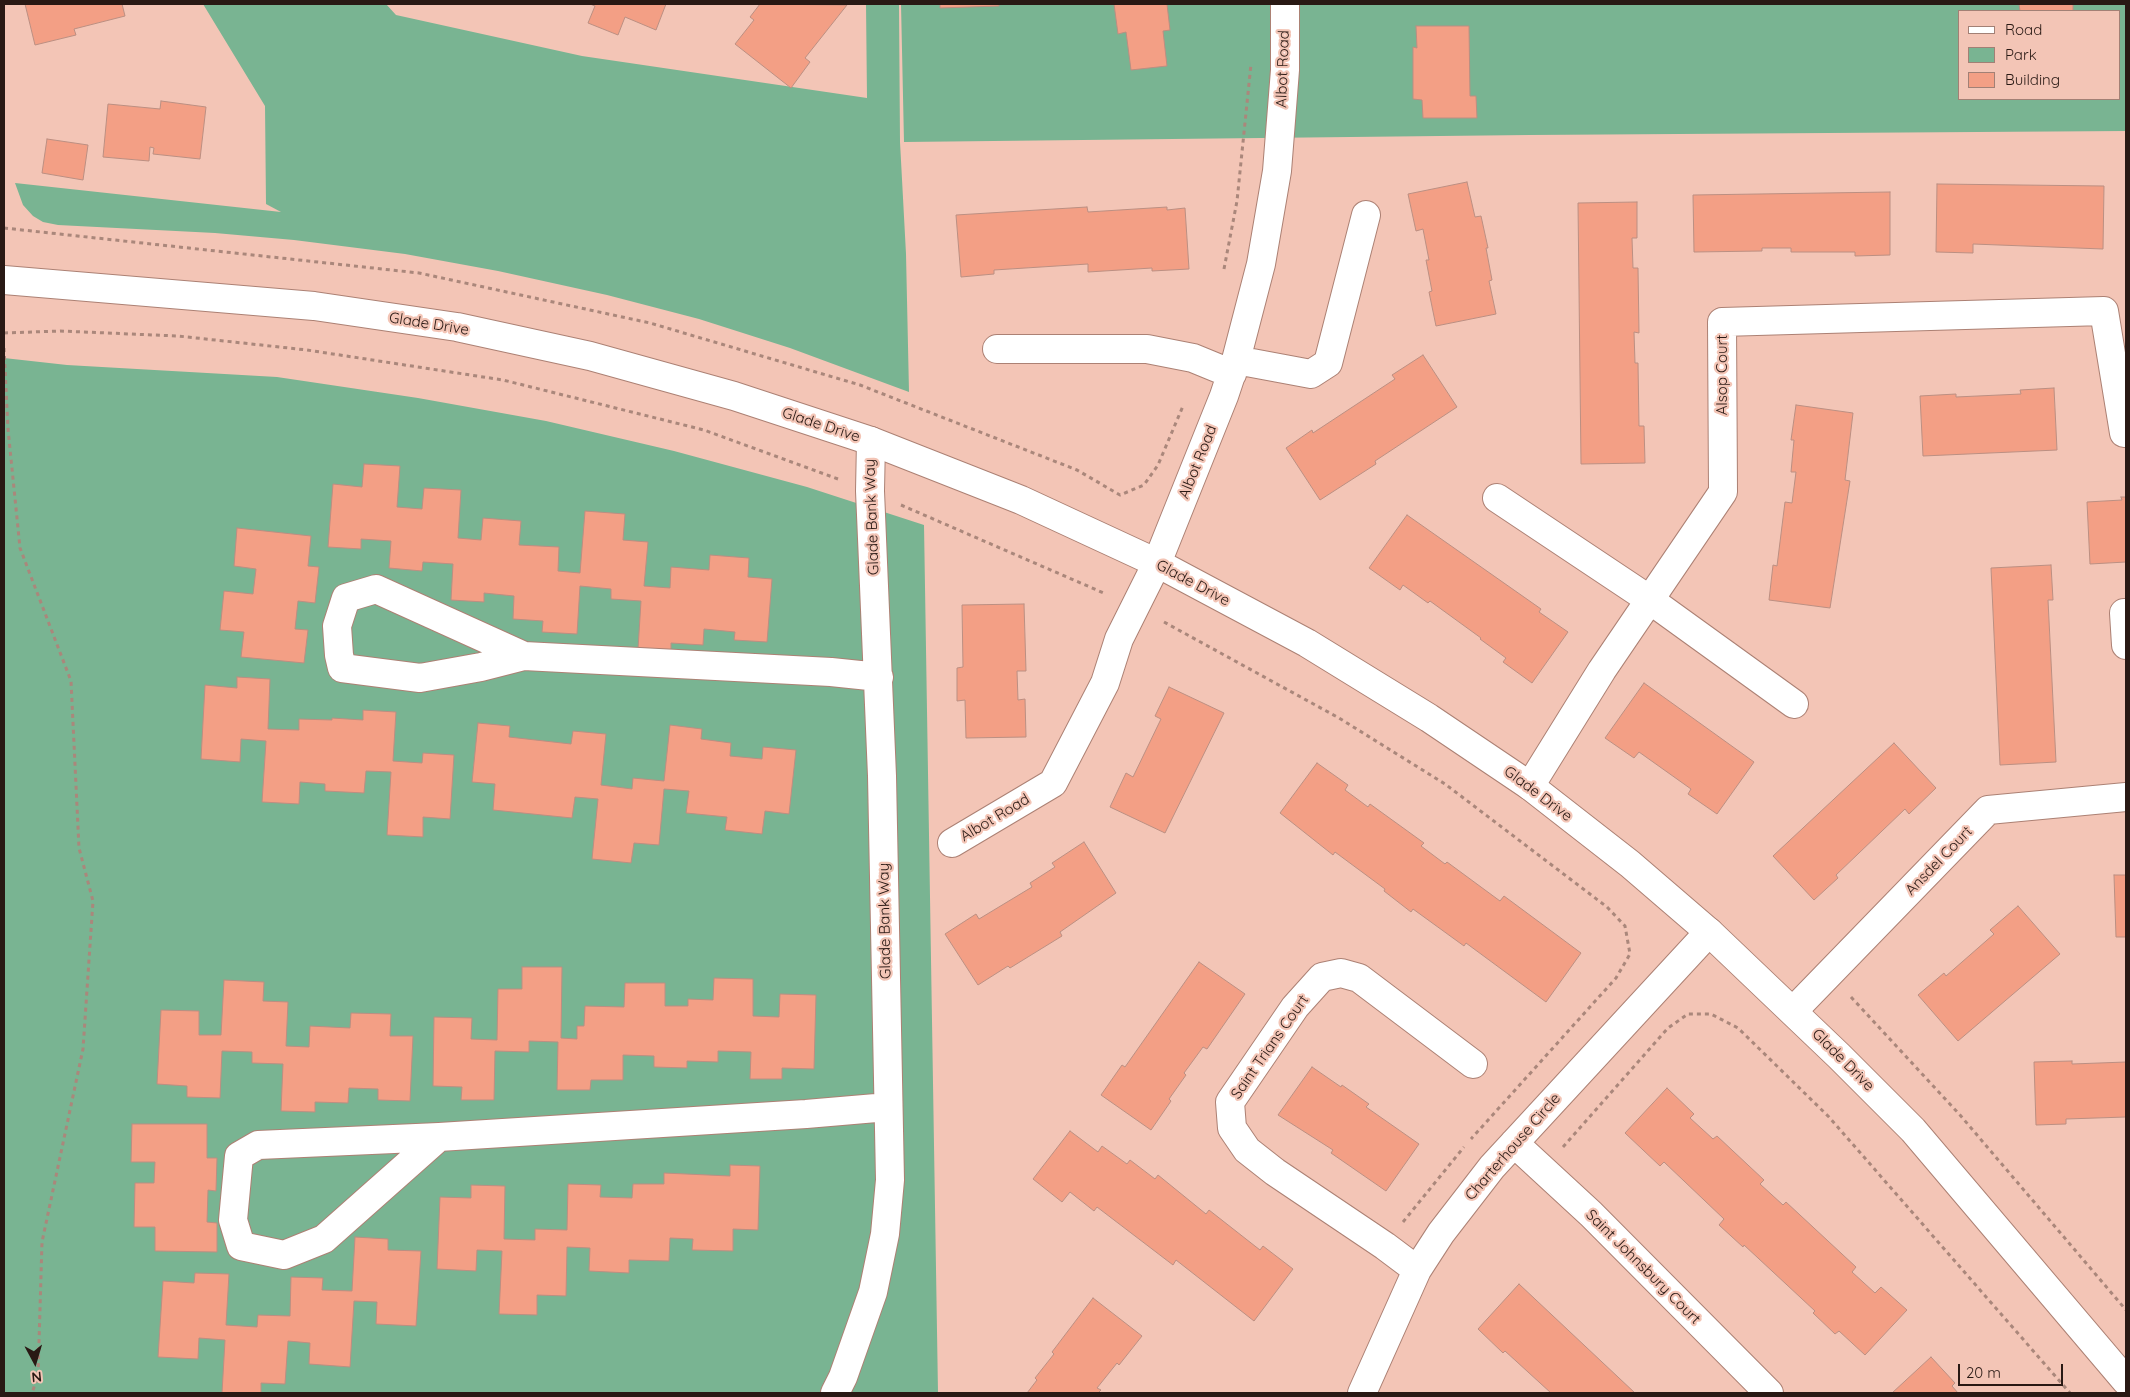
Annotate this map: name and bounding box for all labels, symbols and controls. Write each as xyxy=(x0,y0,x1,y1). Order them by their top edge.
legend xyxy=(1958,10,2120,100)
text: Road xyxy=(2005,20,2042,39)
street label: Albot Road xyxy=(1273,30,1293,108)
text: Park xyxy=(2005,45,2037,64)
text: Building xyxy=(2005,70,2060,89)
street label: Glade Drive xyxy=(388,309,470,339)
street label: Alsop Court xyxy=(1713,335,1731,415)
street label: Glade Drive xyxy=(780,404,862,446)
street label: Albot Road xyxy=(1175,423,1221,501)
street label: Glade Bank Way xyxy=(861,459,883,575)
street label: Glade Drive xyxy=(1153,556,1233,610)
street label: Glade Drive xyxy=(1500,763,1576,825)
street label: Albot Road xyxy=(957,790,1033,846)
street label: Ansdel Court xyxy=(1902,823,1976,899)
street label: Glade Bank Way xyxy=(875,863,895,979)
street label: Saint Trians Court xyxy=(1227,992,1313,1102)
street label: Glade Drive xyxy=(1808,1025,1878,1095)
street label: Charterhouse Circle xyxy=(1462,1090,1564,1204)
street label: Saint Johnsbury Court xyxy=(1582,1206,1704,1328)
north arrow xyxy=(10,1337,60,1387)
scale bar xyxy=(1960,1354,2065,1386)
text: 20 m xyxy=(1966,1363,2001,1382)
text: N xyxy=(31,1367,43,1386)

